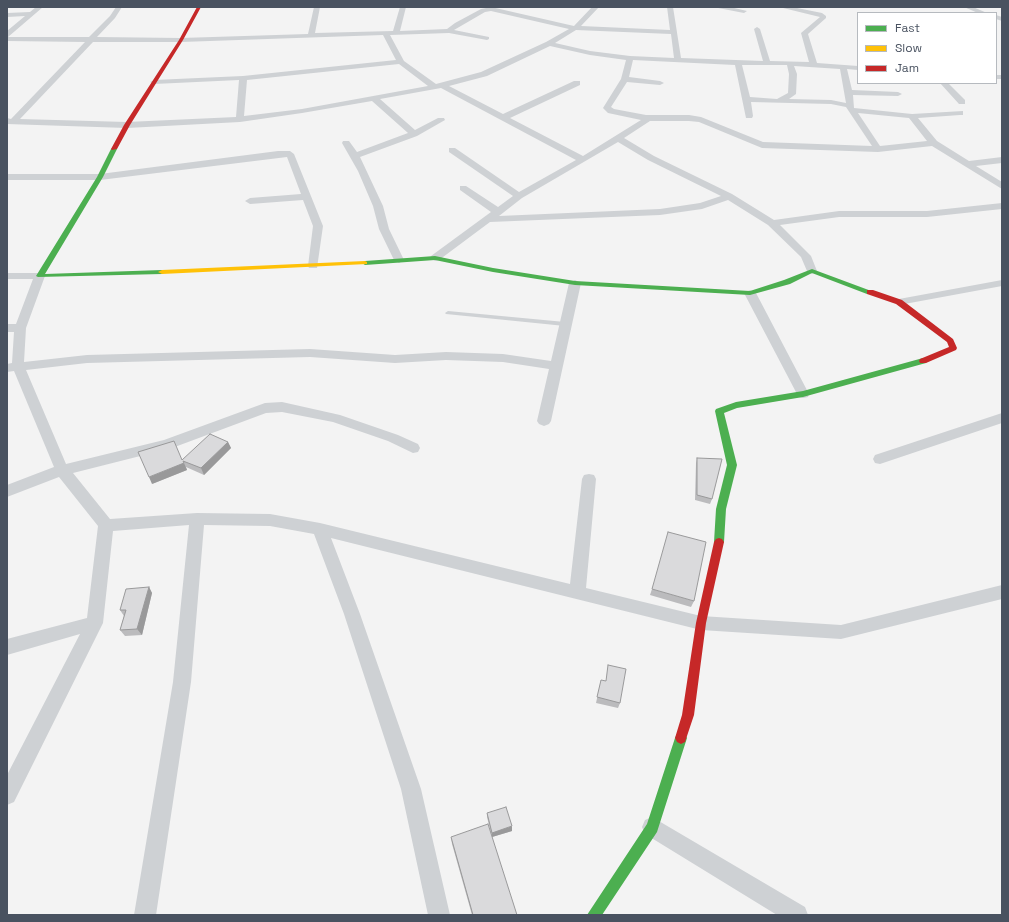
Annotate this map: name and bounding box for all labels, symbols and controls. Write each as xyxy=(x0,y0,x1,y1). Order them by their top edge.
legend xyxy=(857,12,997,84)
text: Fast xyxy=(895,20,920,36)
text: Slow xyxy=(895,40,922,56)
text: Jam xyxy=(895,60,919,76)

